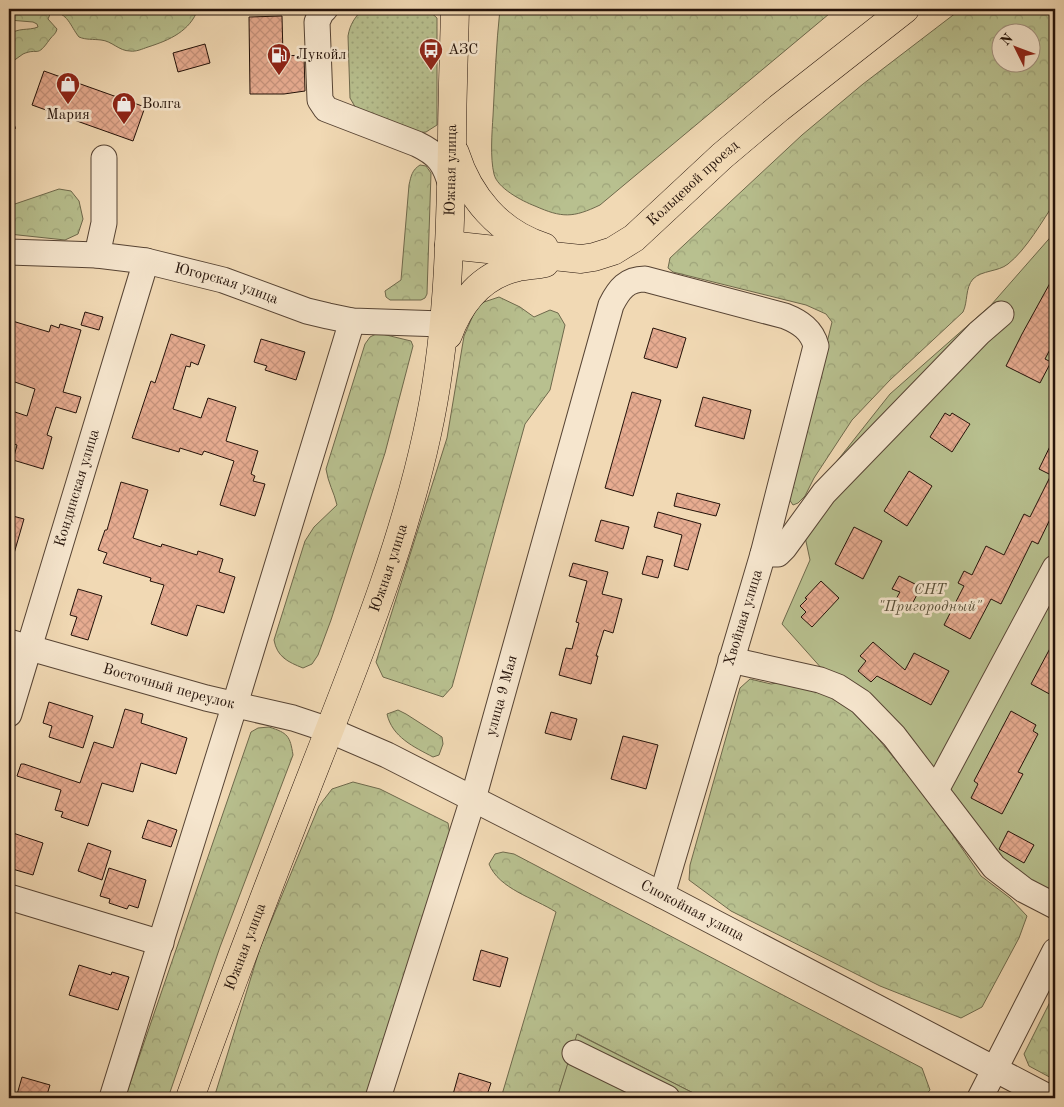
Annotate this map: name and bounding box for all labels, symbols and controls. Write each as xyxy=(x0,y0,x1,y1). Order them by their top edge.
north arrow xyxy=(992,22,1042,72)
text: N xyxy=(998,31,1016,49)
bus stop icon: АЗС xyxy=(418,37,444,71)
fuel station icon: Лукойл xyxy=(266,42,292,76)
place label: АЗС xyxy=(448,43,478,58)
place label: Лукойл xyxy=(296,48,346,63)
shop icon: Мария xyxy=(55,71,81,105)
shop icon: Волга xyxy=(111,91,137,125)
place label: Волга xyxy=(142,97,181,112)
place label: Мария xyxy=(46,108,90,123)
street label: Южная улица xyxy=(443,124,460,216)
street label: Кольцевой проезд xyxy=(644,137,742,229)
street label: Югорская улица xyxy=(173,261,281,307)
street label: Кондинская улица xyxy=(52,427,102,549)
street label: Южная улица xyxy=(367,522,411,614)
street label: Хвойная улица xyxy=(722,567,766,668)
park label: СНТ "Пригородный" xyxy=(878,583,983,615)
street label: улица 9 Мая xyxy=(483,653,520,738)
street label: Восточный переулок xyxy=(101,662,237,712)
street label: Спокойная улица xyxy=(638,878,747,944)
street label: Южная улица xyxy=(222,901,269,993)

